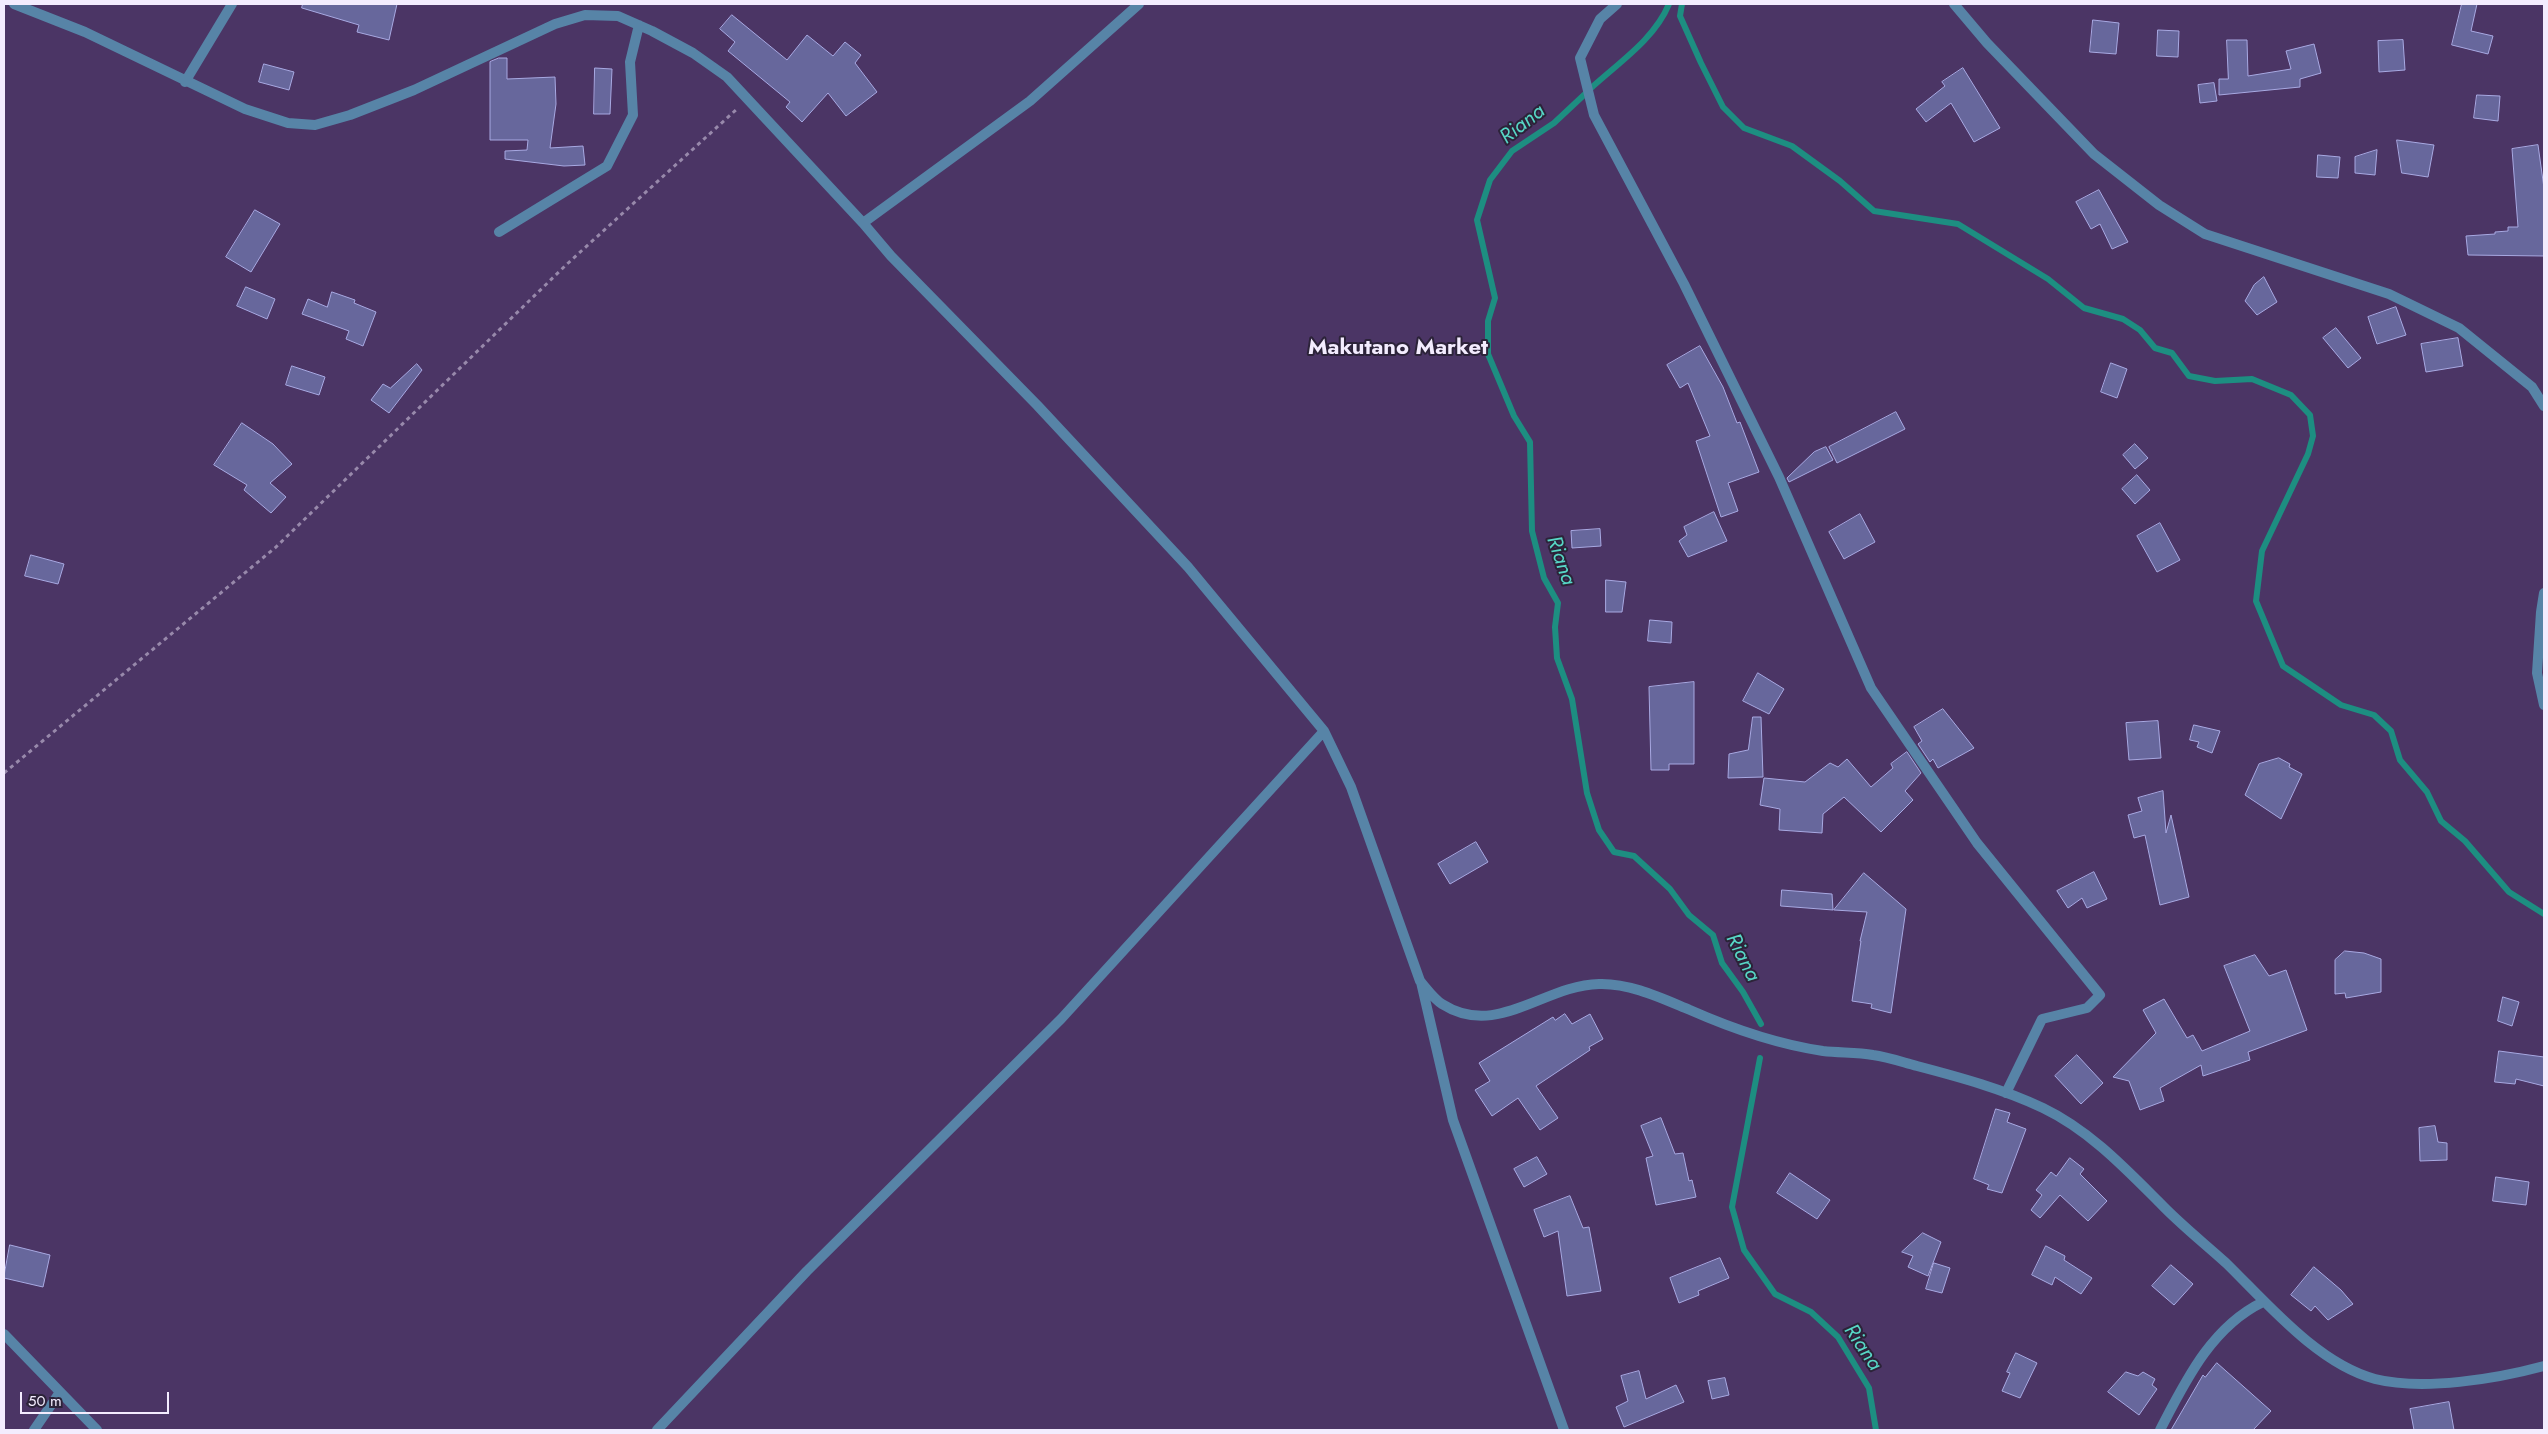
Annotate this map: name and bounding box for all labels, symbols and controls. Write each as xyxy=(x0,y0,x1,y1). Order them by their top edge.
water label: Riana xyxy=(1495,99,1551,151)
district label: Makutano Market xyxy=(1308,336,1488,362)
water label: Riana xyxy=(1540,533,1580,589)
water label: Riana xyxy=(1719,930,1765,986)
water label: Riana xyxy=(1837,1320,1887,1376)
scale bar xyxy=(22,1382,171,1414)
text: 50 m xyxy=(28,1390,62,1412)

